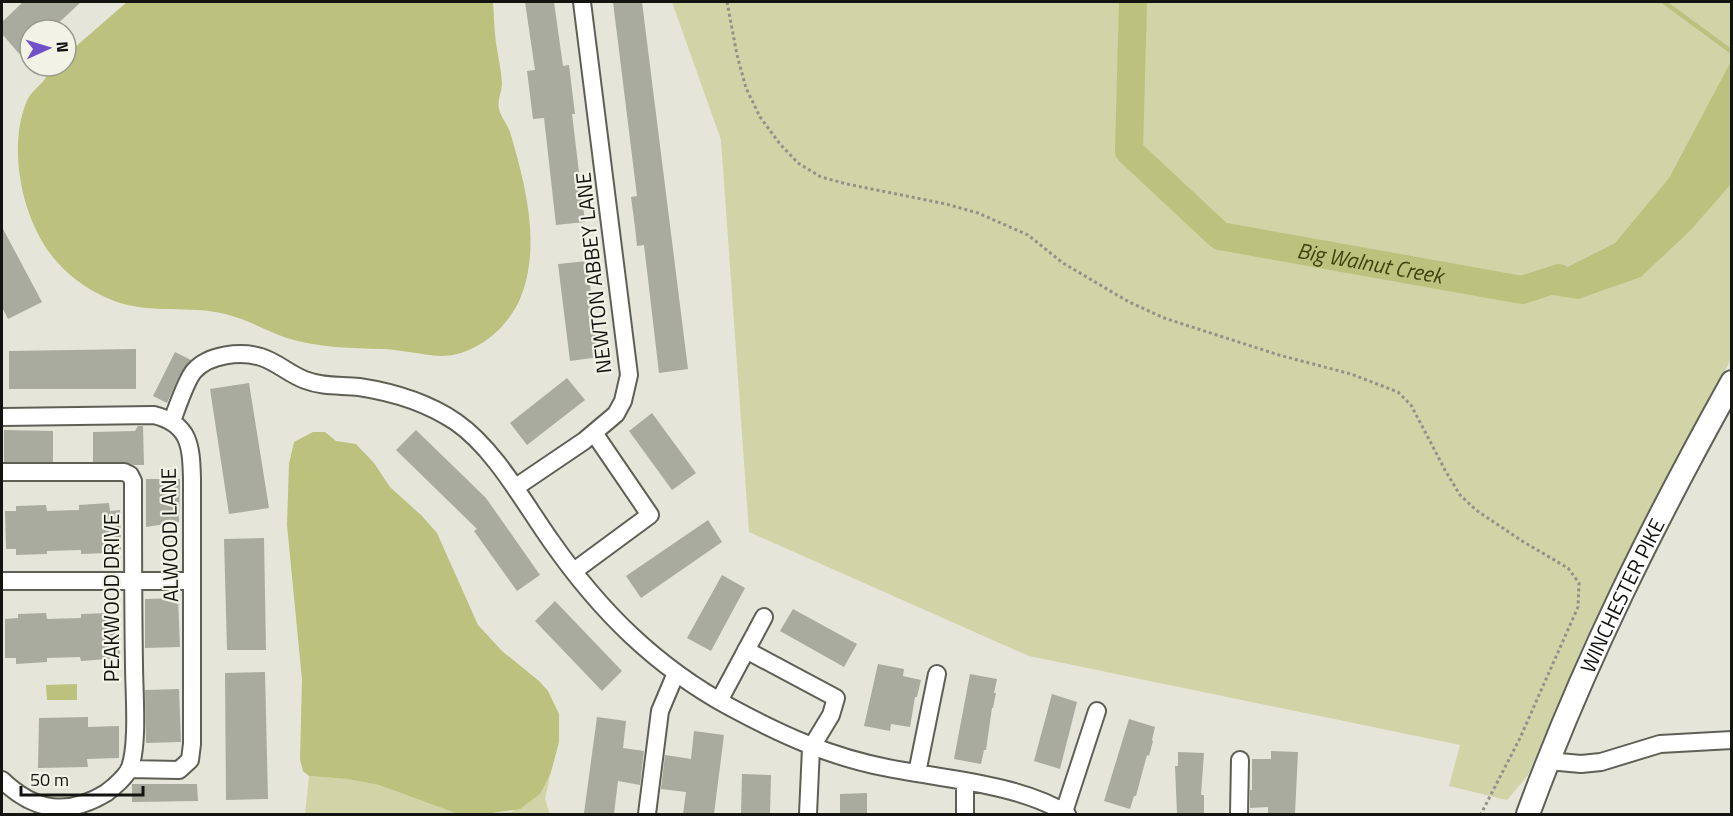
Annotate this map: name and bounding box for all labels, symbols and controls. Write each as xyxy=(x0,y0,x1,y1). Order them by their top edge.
north arrow xyxy=(18,18,78,78)
text: N xyxy=(51,41,75,53)
street label: NEWTON ABBEY LANE xyxy=(567,171,619,375)
water label: Big Walnut Creek xyxy=(1294,233,1448,293)
street label: ALWOOD LANE xyxy=(152,467,186,603)
street label: WINCHESTER PIKE xyxy=(1571,512,1673,678)
street label: PEAKWOOD DRIVE xyxy=(95,514,127,682)
scale bar xyxy=(21,759,142,797)
text: 50 m xyxy=(30,766,69,793)

